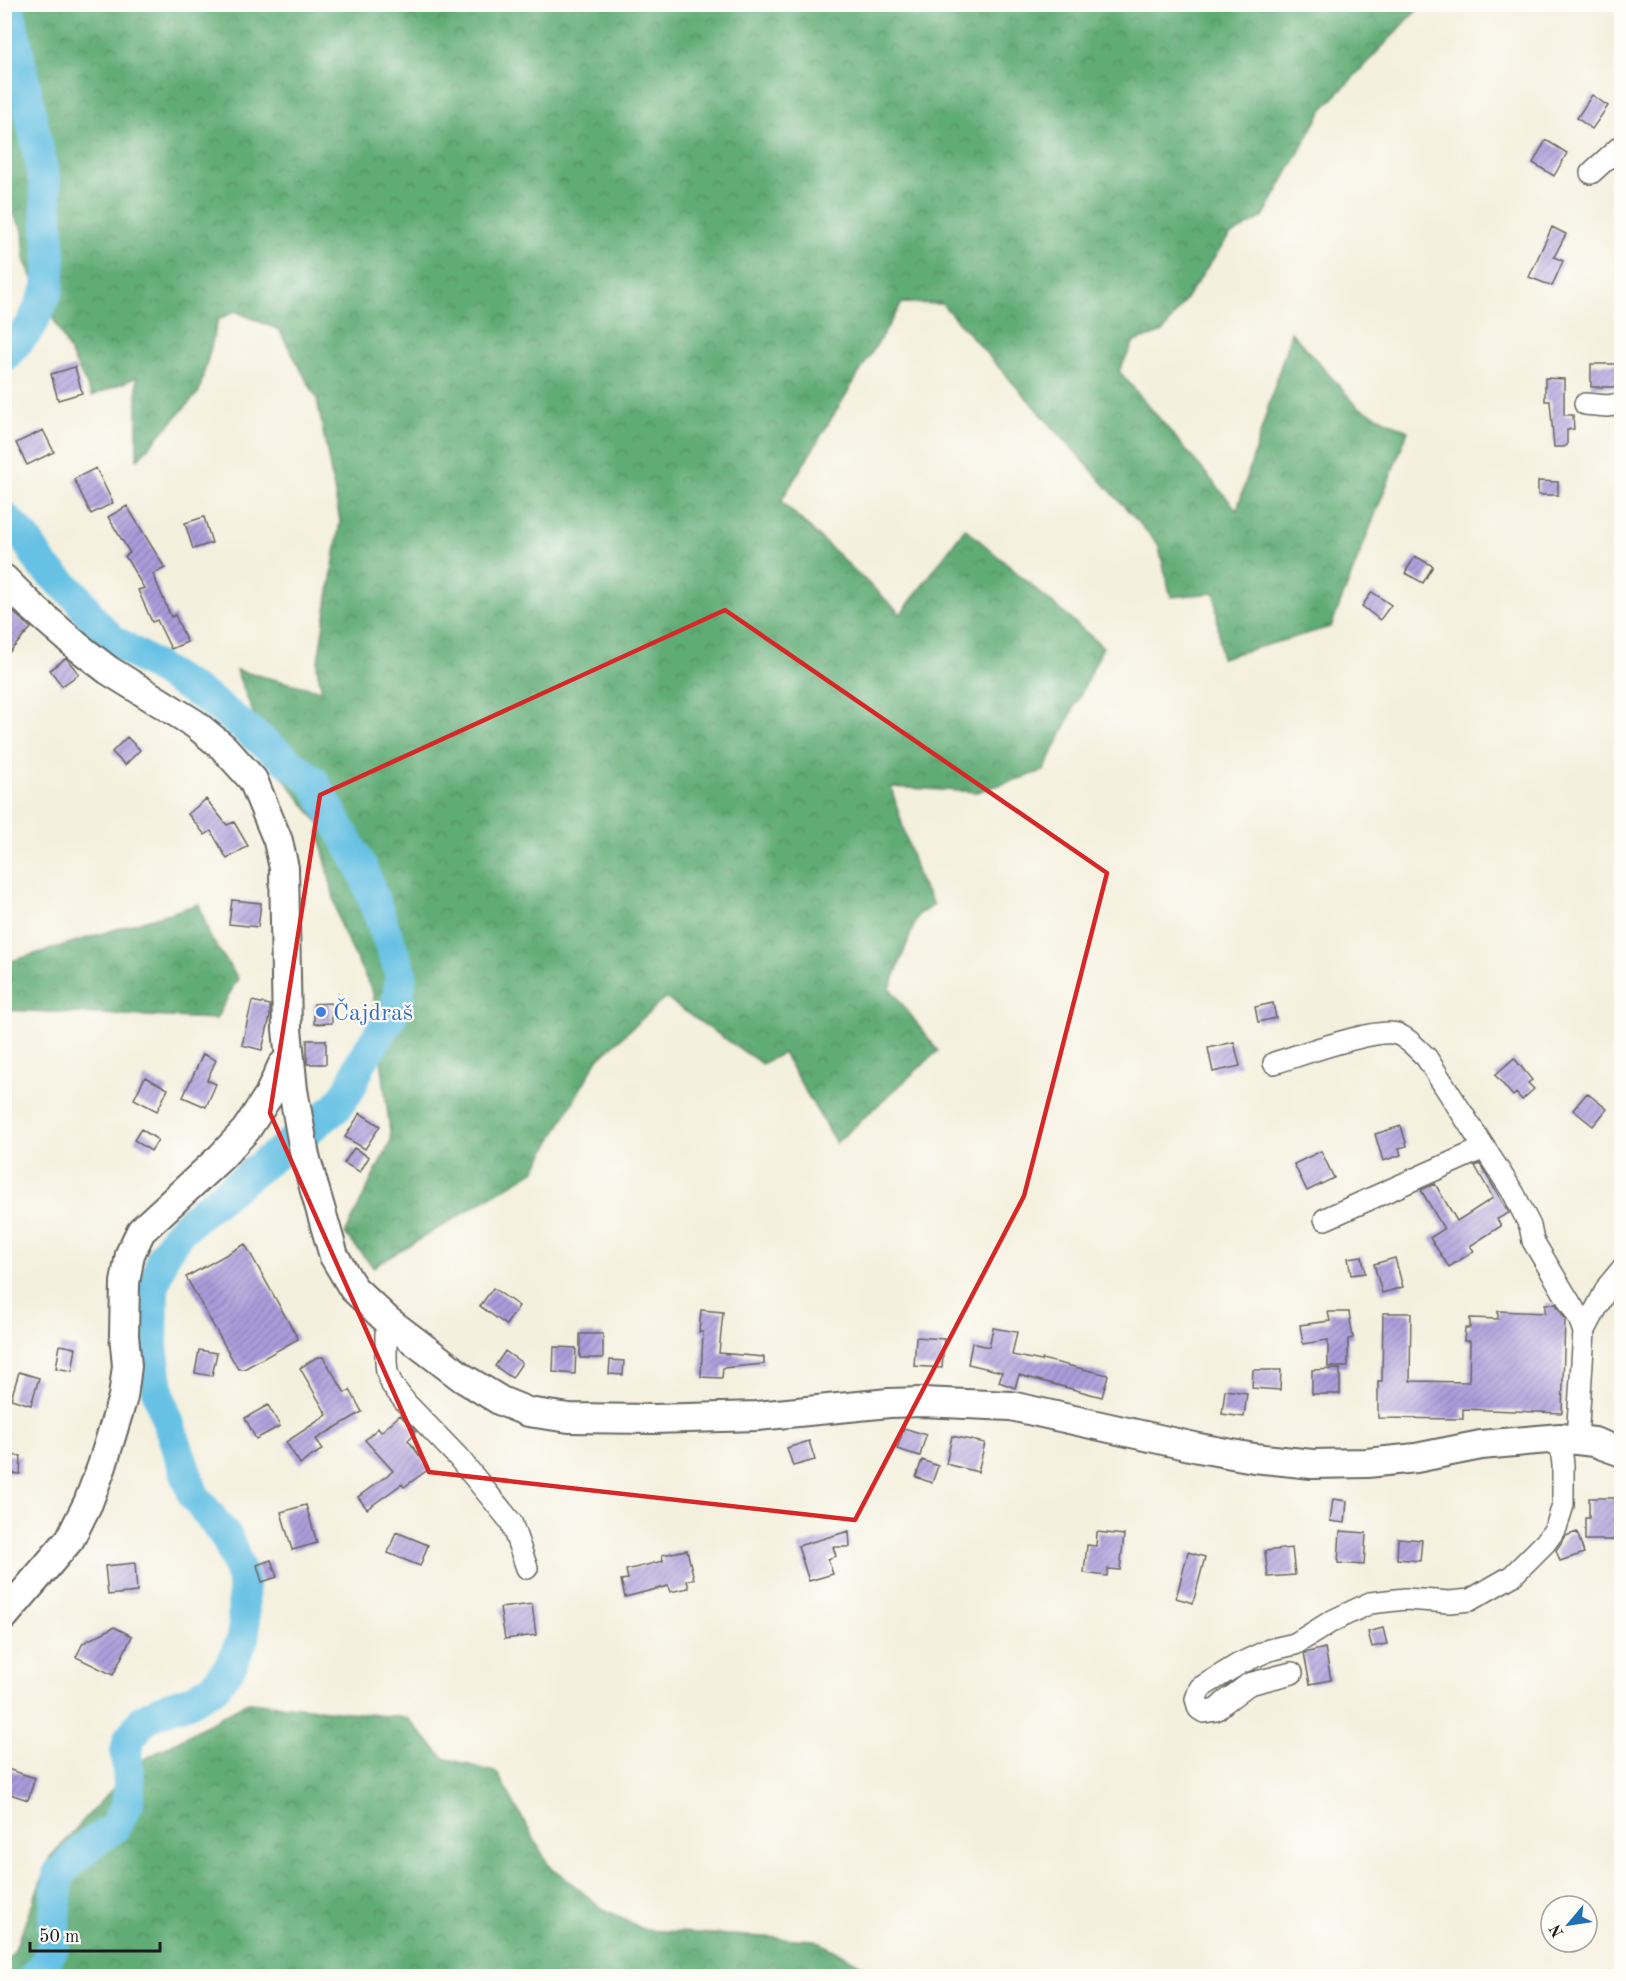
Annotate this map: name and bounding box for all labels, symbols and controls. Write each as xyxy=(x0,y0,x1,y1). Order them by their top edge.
place label: Čajdraš xyxy=(333,997,413,1026)
marker: Čajdraš xyxy=(314,1005,328,1019)
north arrow xyxy=(1539,1894,1599,1954)
scale bar xyxy=(30,1915,160,1953)
text: N xyxy=(1547,1920,1568,1940)
text: 50 m xyxy=(39,1928,79,1946)

